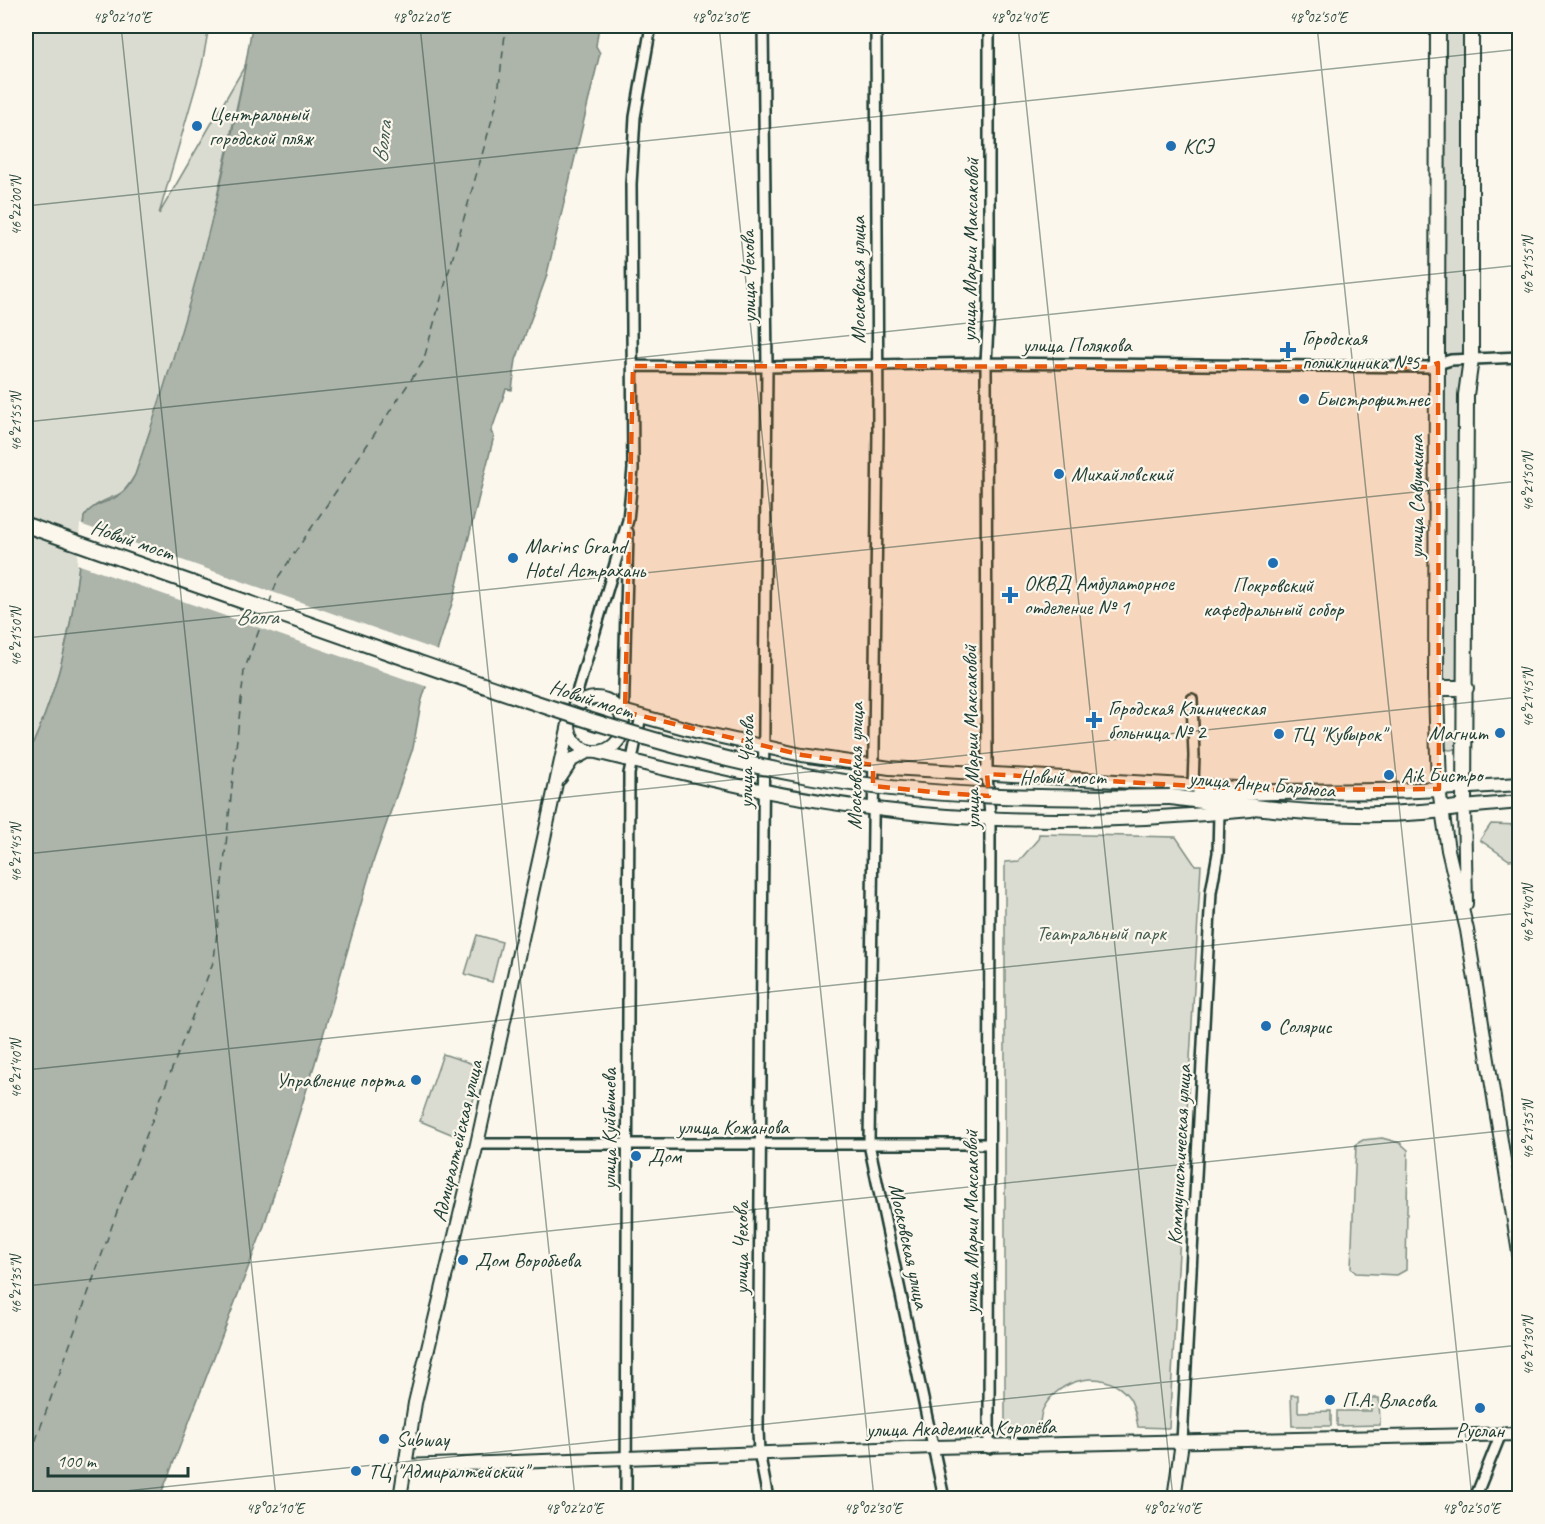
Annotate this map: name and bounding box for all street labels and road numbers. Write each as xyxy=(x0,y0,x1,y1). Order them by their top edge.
street label: улица Марии Максаковой xyxy=(955,156,985,344)
street label: Московская улица xyxy=(845,215,871,344)
street label: улица Чехова xyxy=(734,228,762,326)
street label: улица Полякова xyxy=(1021,332,1133,358)
street label: улица Савушкина xyxy=(1403,433,1429,561)
street label: Новый мост xyxy=(88,514,179,567)
street label: улица Марии Максаковой xyxy=(956,643,986,831)
street label: Новый мост xyxy=(547,673,638,725)
street label: Московская улица xyxy=(841,700,869,830)
street label: улица Чехова xyxy=(732,713,760,811)
street label: Новый мост xyxy=(1020,764,1108,790)
street label: улица Анри Барбюса xyxy=(1186,764,1338,804)
street label: Адмиралтейская улица xyxy=(426,1056,489,1224)
street label: Коммунистическая улица xyxy=(1161,1062,1197,1246)
street label: улица Куйбышева xyxy=(596,1067,622,1192)
street label: улица Кожанова xyxy=(675,1114,791,1140)
street label: улица Марии Максаковой xyxy=(958,1129,984,1316)
street label: Московская улица xyxy=(883,1181,935,1313)
street label: улица Чехова xyxy=(728,1199,754,1296)
street label: улица Академика Королёва xyxy=(864,1413,1058,1443)

